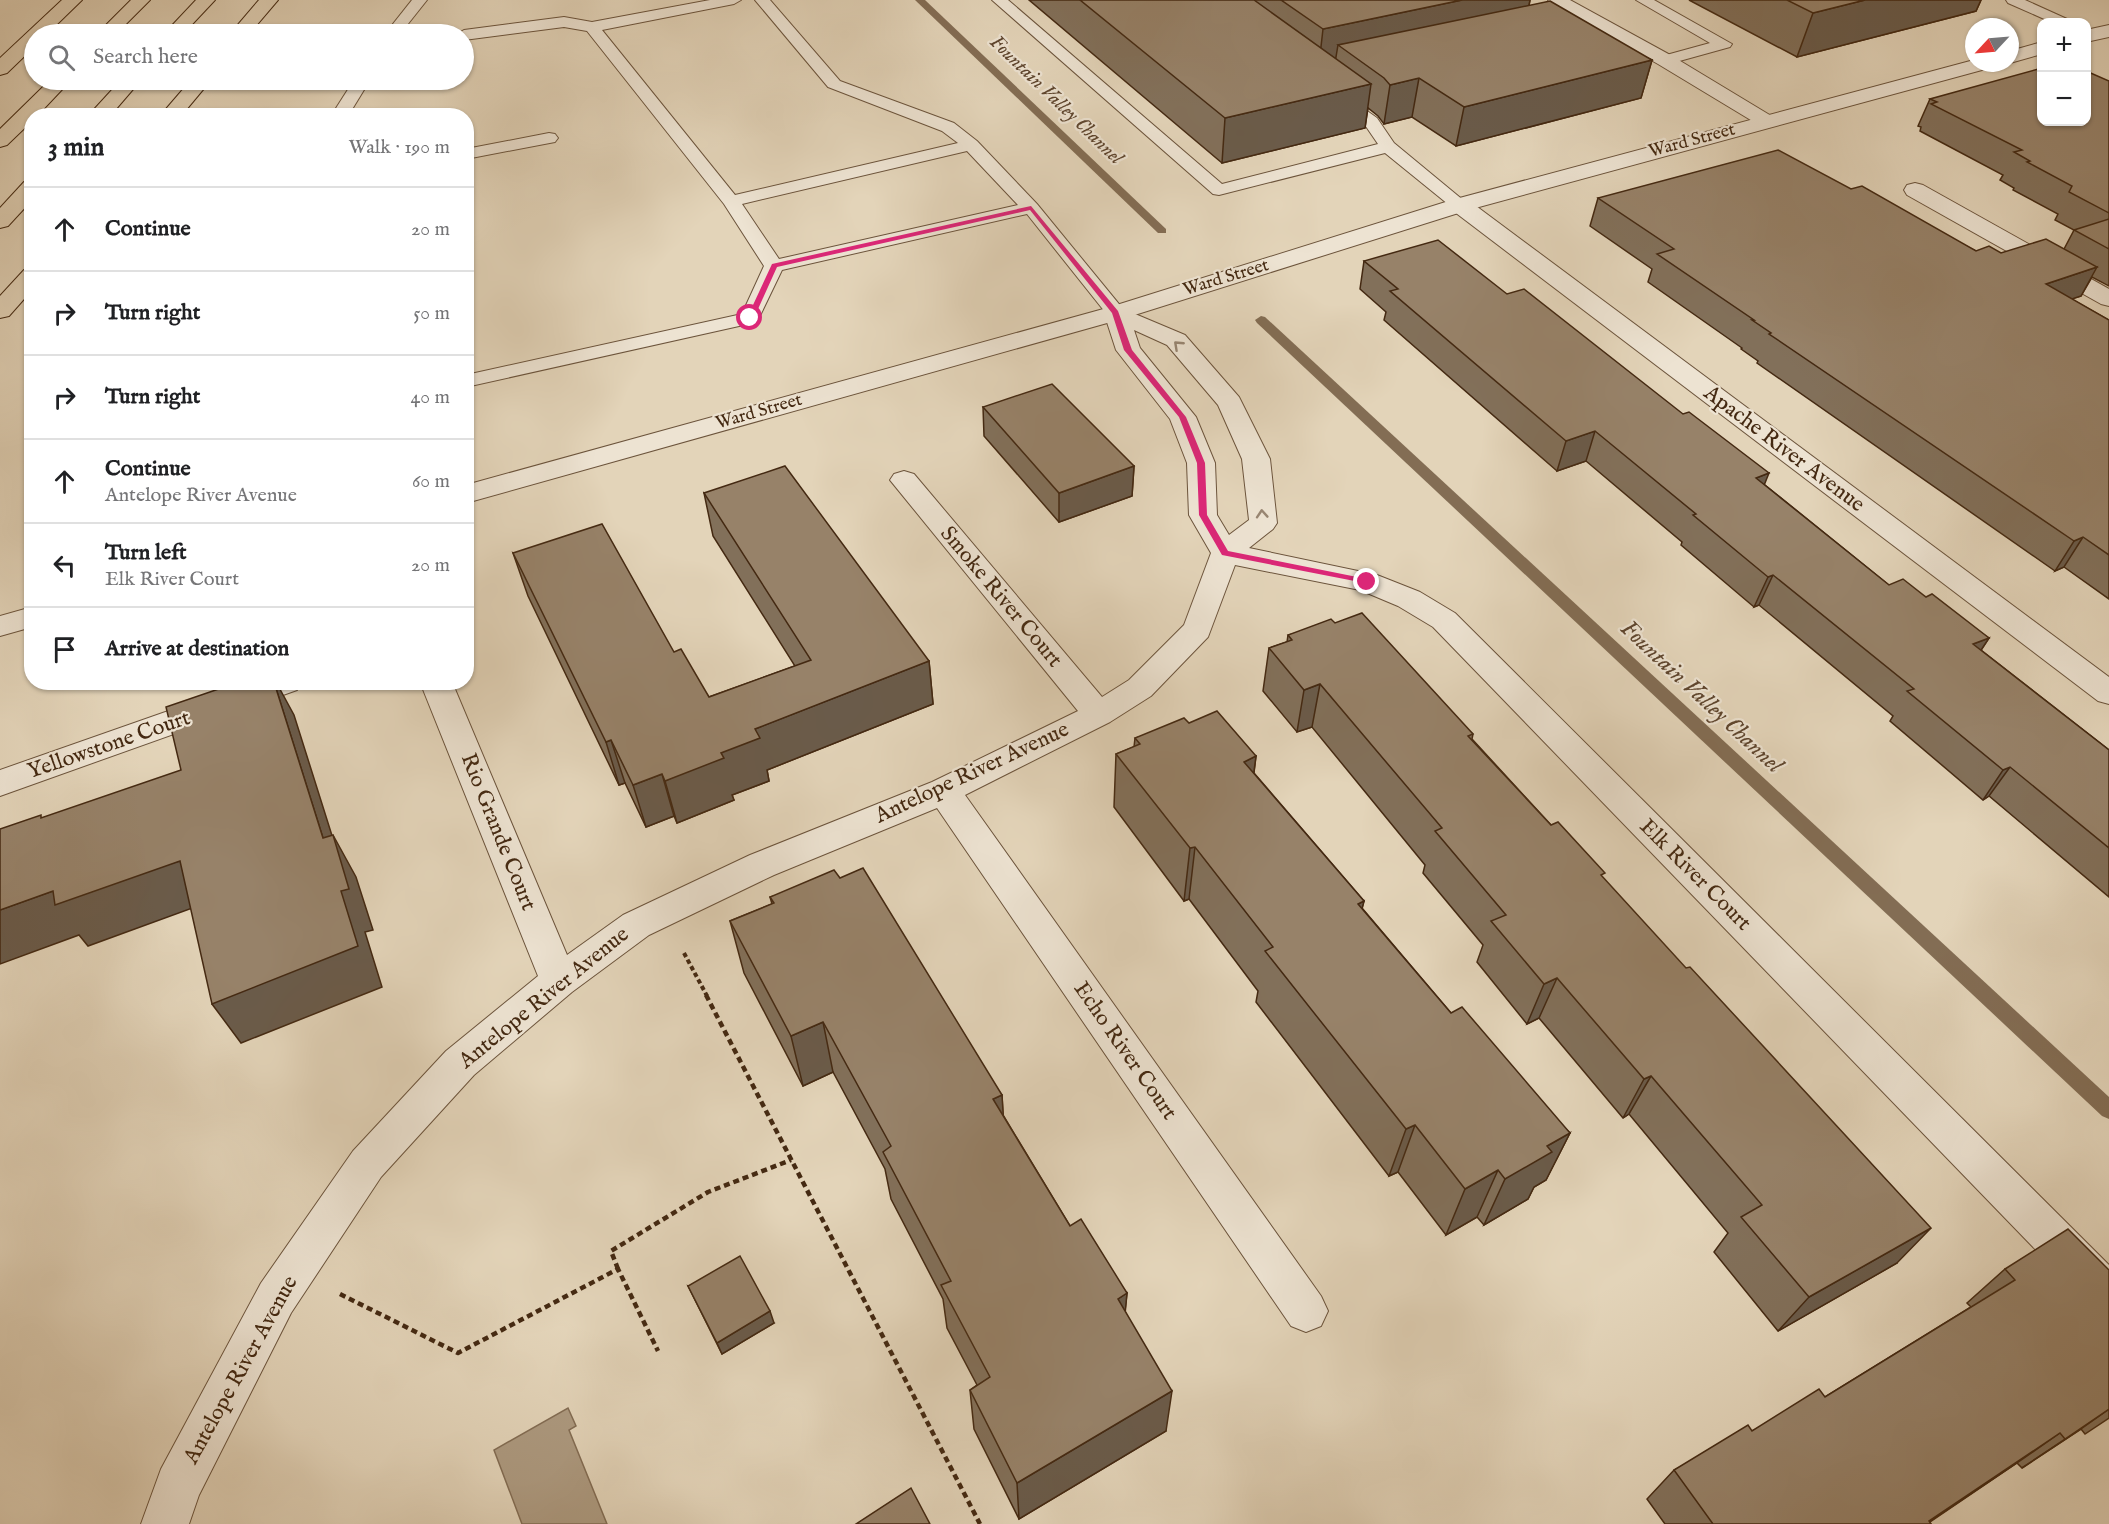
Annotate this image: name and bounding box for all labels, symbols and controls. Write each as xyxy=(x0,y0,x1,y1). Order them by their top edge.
north arrow xyxy=(1965,18,2019,72)
map controls xyxy=(2037,18,2091,126)
button: + xyxy=(2037,18,2091,72)
search box xyxy=(24,24,474,90)
water label: Fountain Valley Channel xyxy=(984,30,1130,172)
icon: search xyxy=(45,41,78,74)
text: Search here xyxy=(93,43,198,71)
button: − xyxy=(2037,72,2091,126)
street label: Ward Street xyxy=(1646,118,1738,164)
text: 3 min xyxy=(48,131,104,164)
text: Walk · 190 m xyxy=(348,135,450,160)
icon: ahead xyxy=(48,213,81,246)
text: Continue xyxy=(105,215,191,243)
text: 20 m xyxy=(411,217,450,242)
street label: Ward Street xyxy=(1180,254,1272,302)
icon: right xyxy=(48,297,81,330)
text: Turn right xyxy=(105,299,200,327)
text: 50 m xyxy=(413,301,450,326)
route start xyxy=(736,304,762,330)
one-way arrow xyxy=(1175,341,1185,352)
street label: Apache River Avenue xyxy=(1697,379,1870,519)
icon: right xyxy=(48,381,81,414)
text: Turn right xyxy=(105,383,200,411)
text: 40 m xyxy=(411,385,450,410)
street label: Ward Street xyxy=(713,389,805,435)
text: Continue xyxy=(105,455,191,483)
icon: ahead xyxy=(48,465,81,498)
text: 60 m xyxy=(412,469,450,494)
text: Antelope River Avenue xyxy=(105,483,297,508)
one-way arrow xyxy=(1255,509,1268,518)
street label: Smoke River Court xyxy=(934,521,1069,674)
text: Turn left xyxy=(105,539,187,567)
icon: left xyxy=(48,549,81,582)
text: 20 m xyxy=(411,553,450,578)
text: Elk River Court xyxy=(105,567,239,592)
route end xyxy=(1353,568,1379,594)
water label: Fountain Valley Channel xyxy=(1613,614,1790,782)
icon: arrive xyxy=(48,633,81,666)
text: Arrive at destination xyxy=(105,635,289,663)
street label: Yellowstone Court xyxy=(24,704,194,786)
street label: Antelope River Avenue xyxy=(870,716,1074,831)
street label: Rio Grande Court xyxy=(454,749,542,915)
street label: Elk River Court xyxy=(1633,813,1757,937)
street label: Antelope River Avenue xyxy=(452,921,635,1076)
street label: Echo River Court xyxy=(1067,976,1183,1126)
street label: Antelope River Avenue xyxy=(177,1271,304,1470)

